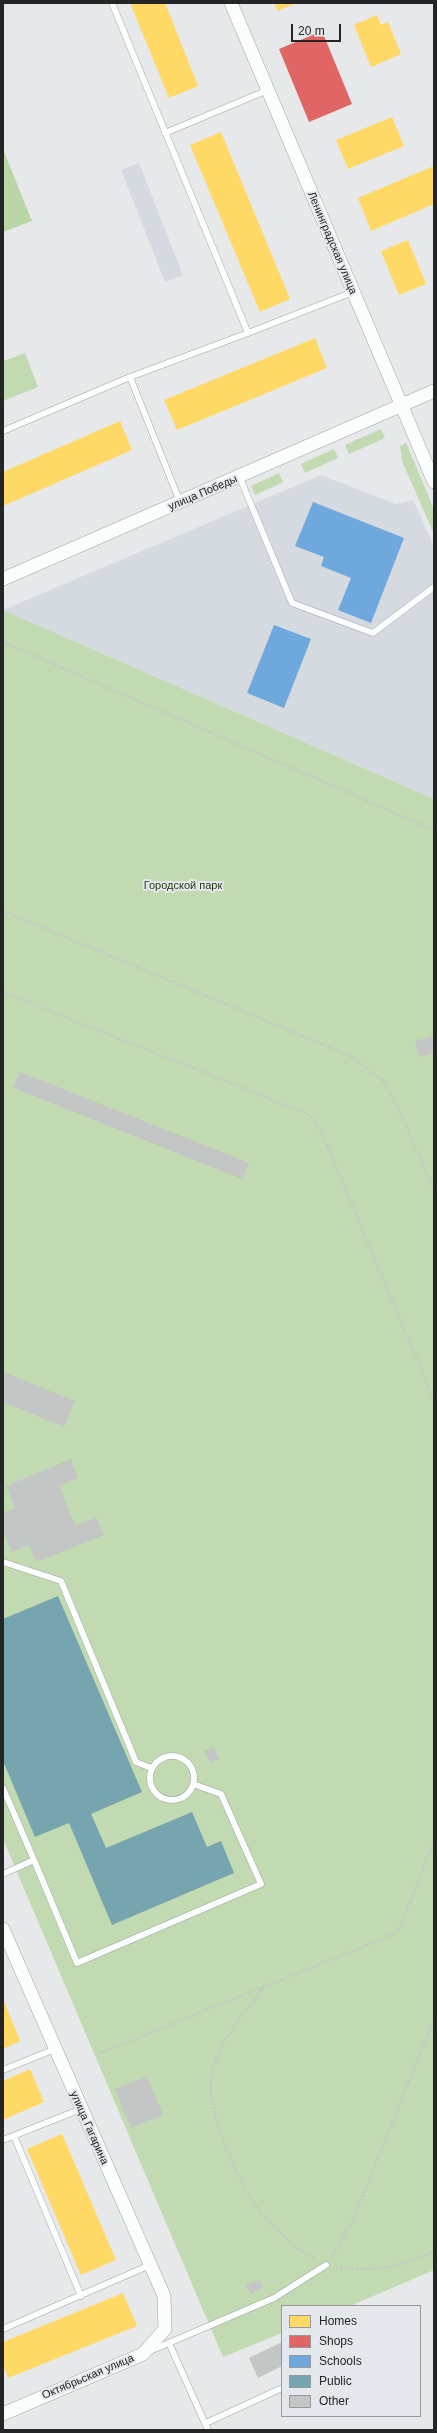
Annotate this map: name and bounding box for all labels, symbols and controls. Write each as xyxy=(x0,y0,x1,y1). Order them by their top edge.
scale bar xyxy=(293,16,343,42)
text: 20 m xyxy=(298,24,325,38)
street label: Ленинградская улица xyxy=(304,190,360,296)
street label: улица Победы xyxy=(167,473,239,513)
park label: Городской парк xyxy=(144,879,222,893)
street label: улица Гагарина xyxy=(67,2089,111,2167)
legend xyxy=(281,2305,421,2417)
text: Homes xyxy=(319,2314,357,2328)
text: Shops xyxy=(319,2334,353,2348)
street label: Октябрьская улица xyxy=(40,2352,136,2402)
text: Schools xyxy=(319,2354,362,2368)
text: Public xyxy=(319,2374,352,2388)
text: Other xyxy=(319,2394,349,2408)

